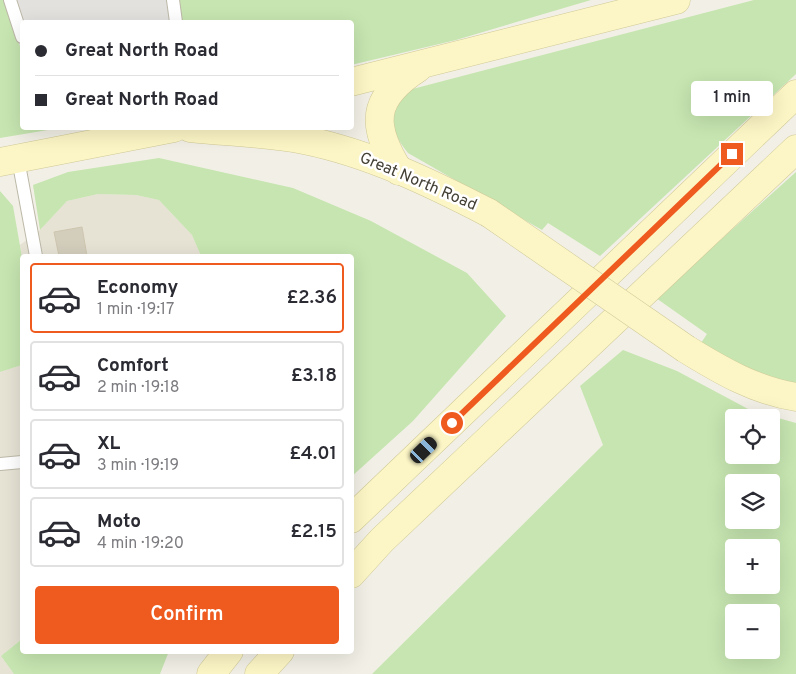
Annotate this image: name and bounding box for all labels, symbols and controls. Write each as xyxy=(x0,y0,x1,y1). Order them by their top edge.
text: Great North Road xyxy=(65,39,219,63)
callout: 1 min xyxy=(691,82,773,116)
text: Great North Road xyxy=(65,88,219,112)
text: 1 min xyxy=(713,88,751,108)
route end xyxy=(721,143,743,165)
street label: Great North Road xyxy=(356,148,480,216)
icon: car xyxy=(37,276,82,321)
text: Economy xyxy=(97,276,178,300)
text: £2.36 xyxy=(286,286,337,310)
text: 1 min · 19:17 xyxy=(97,300,174,320)
icon: car xyxy=(37,354,82,399)
text: Comfort xyxy=(97,354,169,378)
text: £3.18 xyxy=(291,364,337,388)
text: 2 min · 19:18 xyxy=(97,378,180,398)
map controls xyxy=(725,409,780,659)
button: locate xyxy=(725,409,780,464)
route start xyxy=(441,412,463,434)
icon: car xyxy=(37,432,82,477)
text: XL xyxy=(97,432,120,456)
car xyxy=(407,434,440,466)
text: £4.01 xyxy=(289,442,337,466)
text: 3 min · 19:19 xyxy=(97,456,179,476)
button: layers xyxy=(725,474,780,529)
icon: car xyxy=(37,510,82,555)
text: Moto xyxy=(97,510,141,534)
text: £2.15 xyxy=(290,520,337,544)
text: 4 min · 19:20 xyxy=(97,534,184,554)
button: + xyxy=(725,539,780,594)
button: Confirm xyxy=(35,586,339,644)
button: − xyxy=(725,604,780,659)

